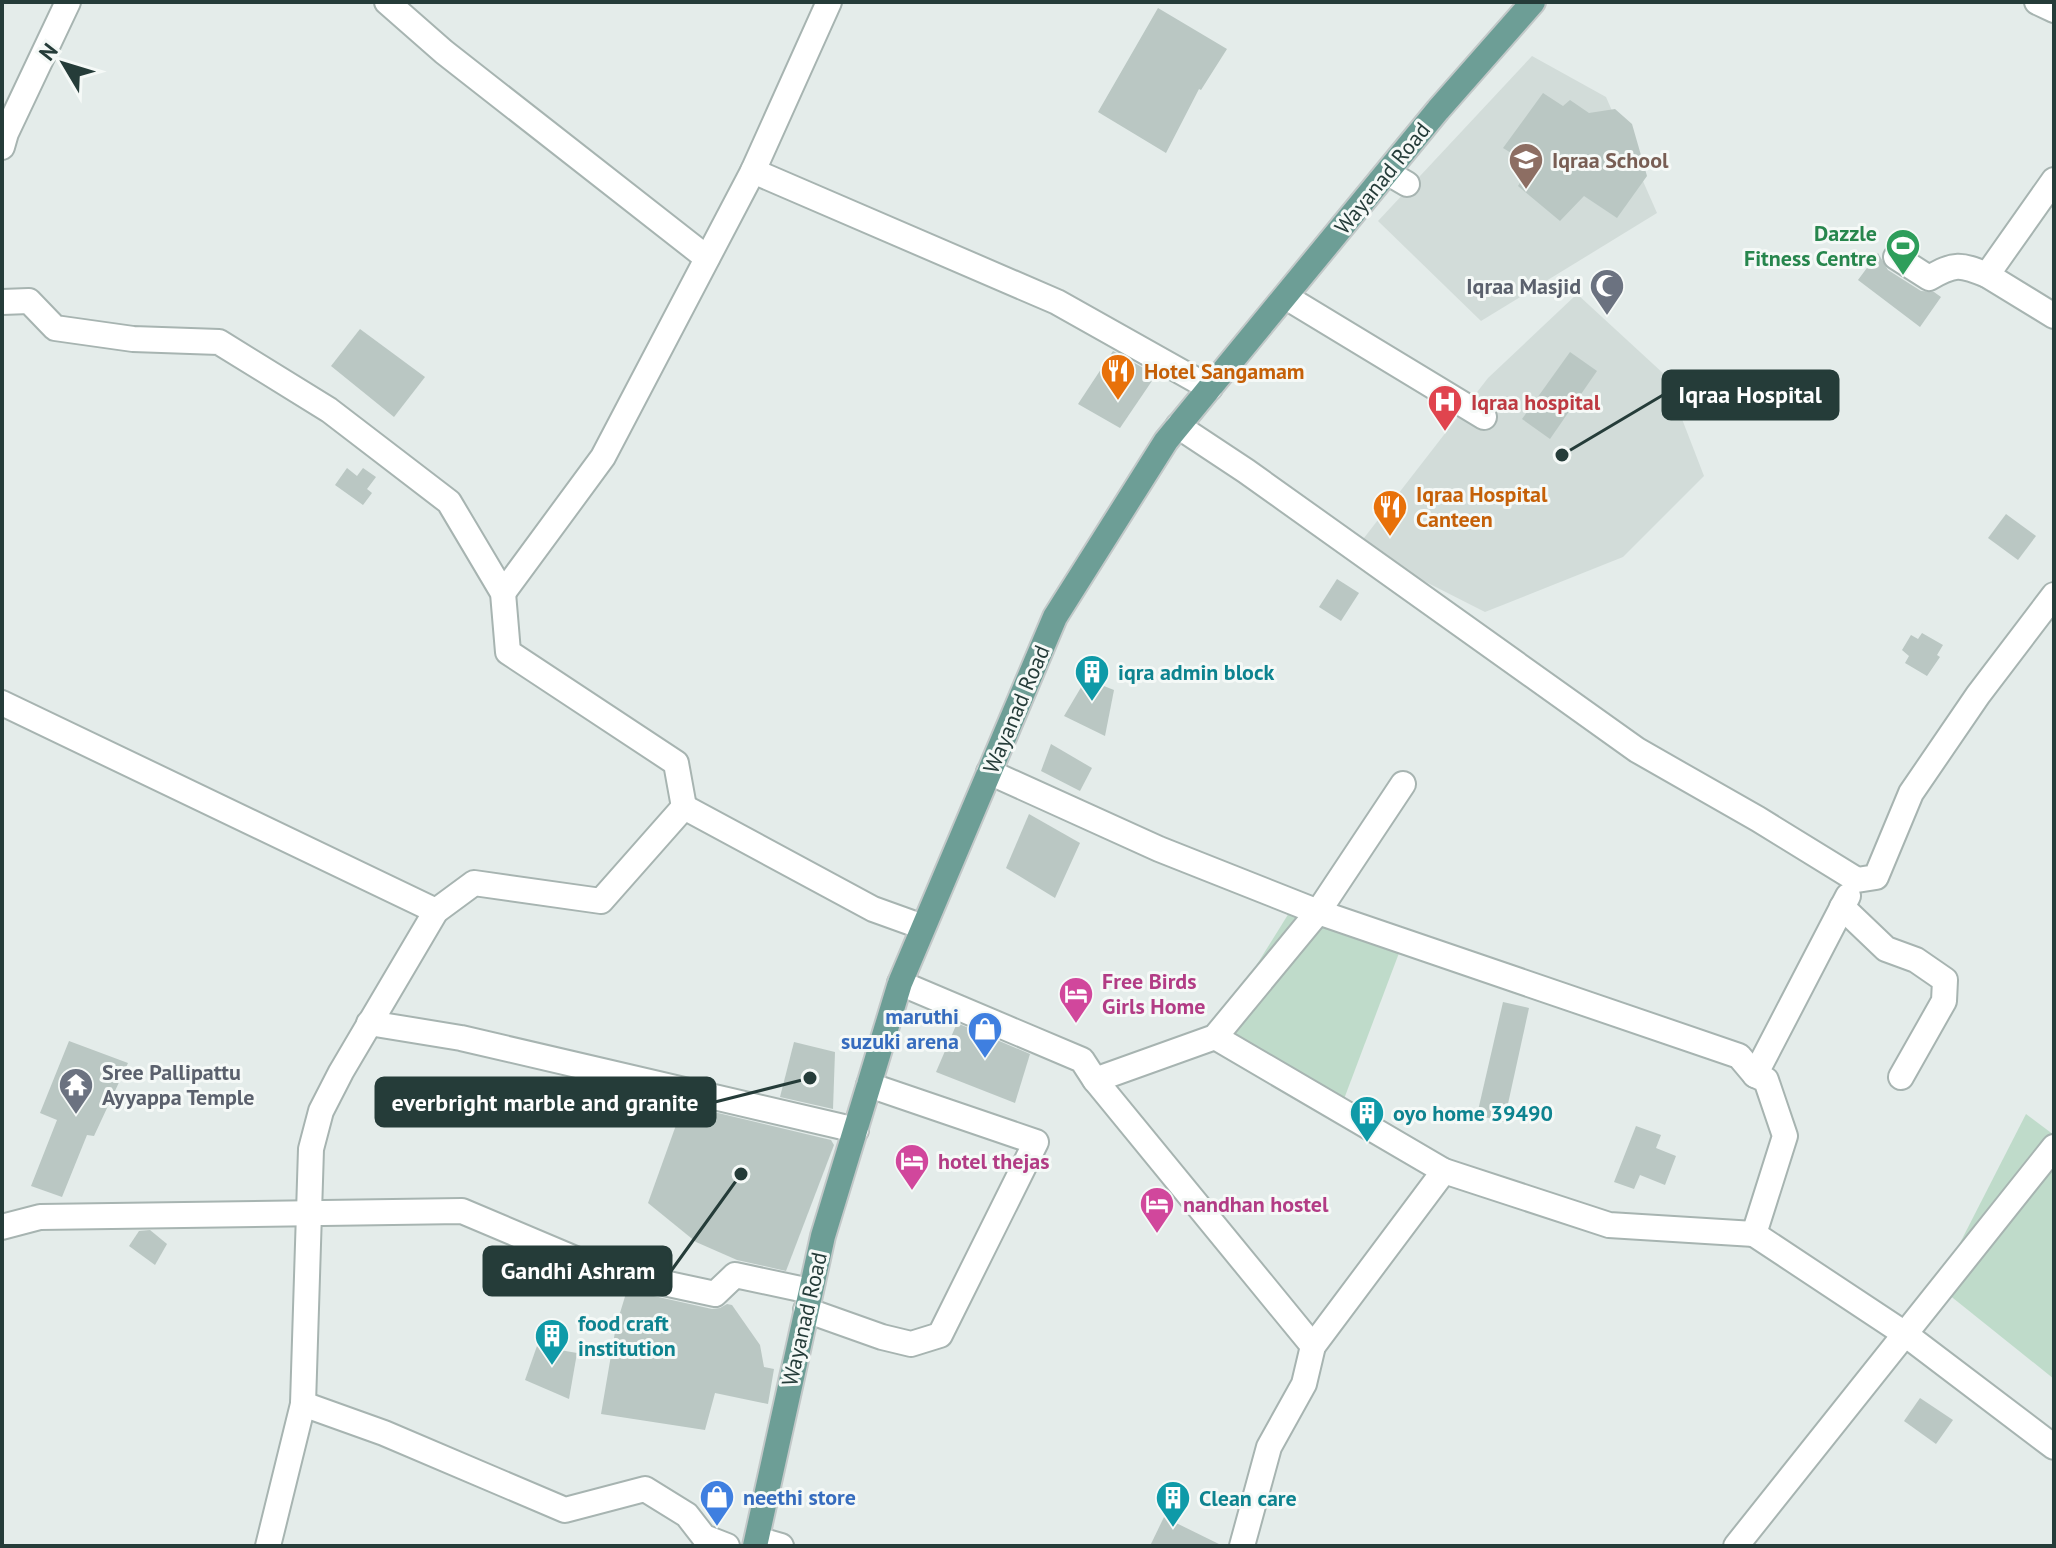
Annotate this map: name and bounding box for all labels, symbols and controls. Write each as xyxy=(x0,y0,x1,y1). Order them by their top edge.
north arrow xyxy=(24,24,104,104)
text: N xyxy=(33,37,64,66)
street label: Wayanad Road xyxy=(1328,116,1436,240)
school or university icon: Iqraa School xyxy=(1507,141,1545,191)
place label: Iqraa School xyxy=(1552,146,1669,174)
place label: Dazzle Fitness Centre xyxy=(1744,219,1877,272)
sports icon: Dazzle Fitness Centre xyxy=(1884,227,1922,277)
mosque icon: Iqraa Masjid xyxy=(1588,267,1626,317)
place label: Iqraa Masjid xyxy=(1466,272,1581,300)
restaurant icon: Hotel Sangamam xyxy=(1099,352,1137,402)
place label: Hotel Sangamam xyxy=(1144,357,1305,385)
callout: Iqraa Hospital xyxy=(1663,371,1838,419)
text: Iqraa Hospital xyxy=(1678,379,1823,410)
hospital icon: Iqraa hospital xyxy=(1426,383,1464,433)
place label: Iqraa hospital xyxy=(1471,388,1601,416)
place label: Iqraa Hospital Canteen xyxy=(1416,480,1548,533)
restaurant icon: Iqraa Hospital Canteen xyxy=(1371,488,1409,538)
street label: Wayanad Road xyxy=(976,641,1056,777)
building icon: iqra admin block xyxy=(1073,653,1111,703)
place label: iqra admin block xyxy=(1118,658,1274,686)
place label: Free Birds Girls Home xyxy=(1102,967,1205,1020)
hotel icon: Free Birds Girls Home xyxy=(1057,975,1095,1025)
place label: maruthi suzuki arena xyxy=(841,1002,959,1055)
shop icon: maruthi suzuki arena xyxy=(966,1010,1004,1060)
place label: Sree Pallipattu Ayyappa Temple xyxy=(102,1058,254,1111)
temple icon: Sree Pallipattu Ayyappa Temple xyxy=(57,1066,95,1116)
callout: everbright marble and granite xyxy=(376,1078,715,1126)
text: everbright marble and granite xyxy=(392,1087,698,1118)
building icon: oyo home 39490 xyxy=(1348,1094,1386,1144)
place label: oyo home 39490 xyxy=(1393,1099,1553,1127)
hotel icon: hotel thejas xyxy=(893,1142,931,1192)
place label: hotel thejas xyxy=(938,1147,1050,1175)
hotel icon: nandhan hostel xyxy=(1138,1185,1176,1235)
place label: nandhan hostel xyxy=(1183,1190,1329,1218)
callout: Gandhi Ashram xyxy=(484,1247,671,1295)
street label: Wayanad Road xyxy=(775,1249,833,1389)
text: Gandhi Ashram xyxy=(501,1255,655,1286)
place label: food craft institution xyxy=(578,1309,676,1362)
building icon: food craft institution xyxy=(533,1317,571,1367)
shop icon: neethi store xyxy=(698,1478,736,1528)
building icon: Clean care xyxy=(1154,1479,1192,1529)
place label: neethi store xyxy=(743,1483,856,1511)
place label: Clean care xyxy=(1199,1484,1297,1512)

